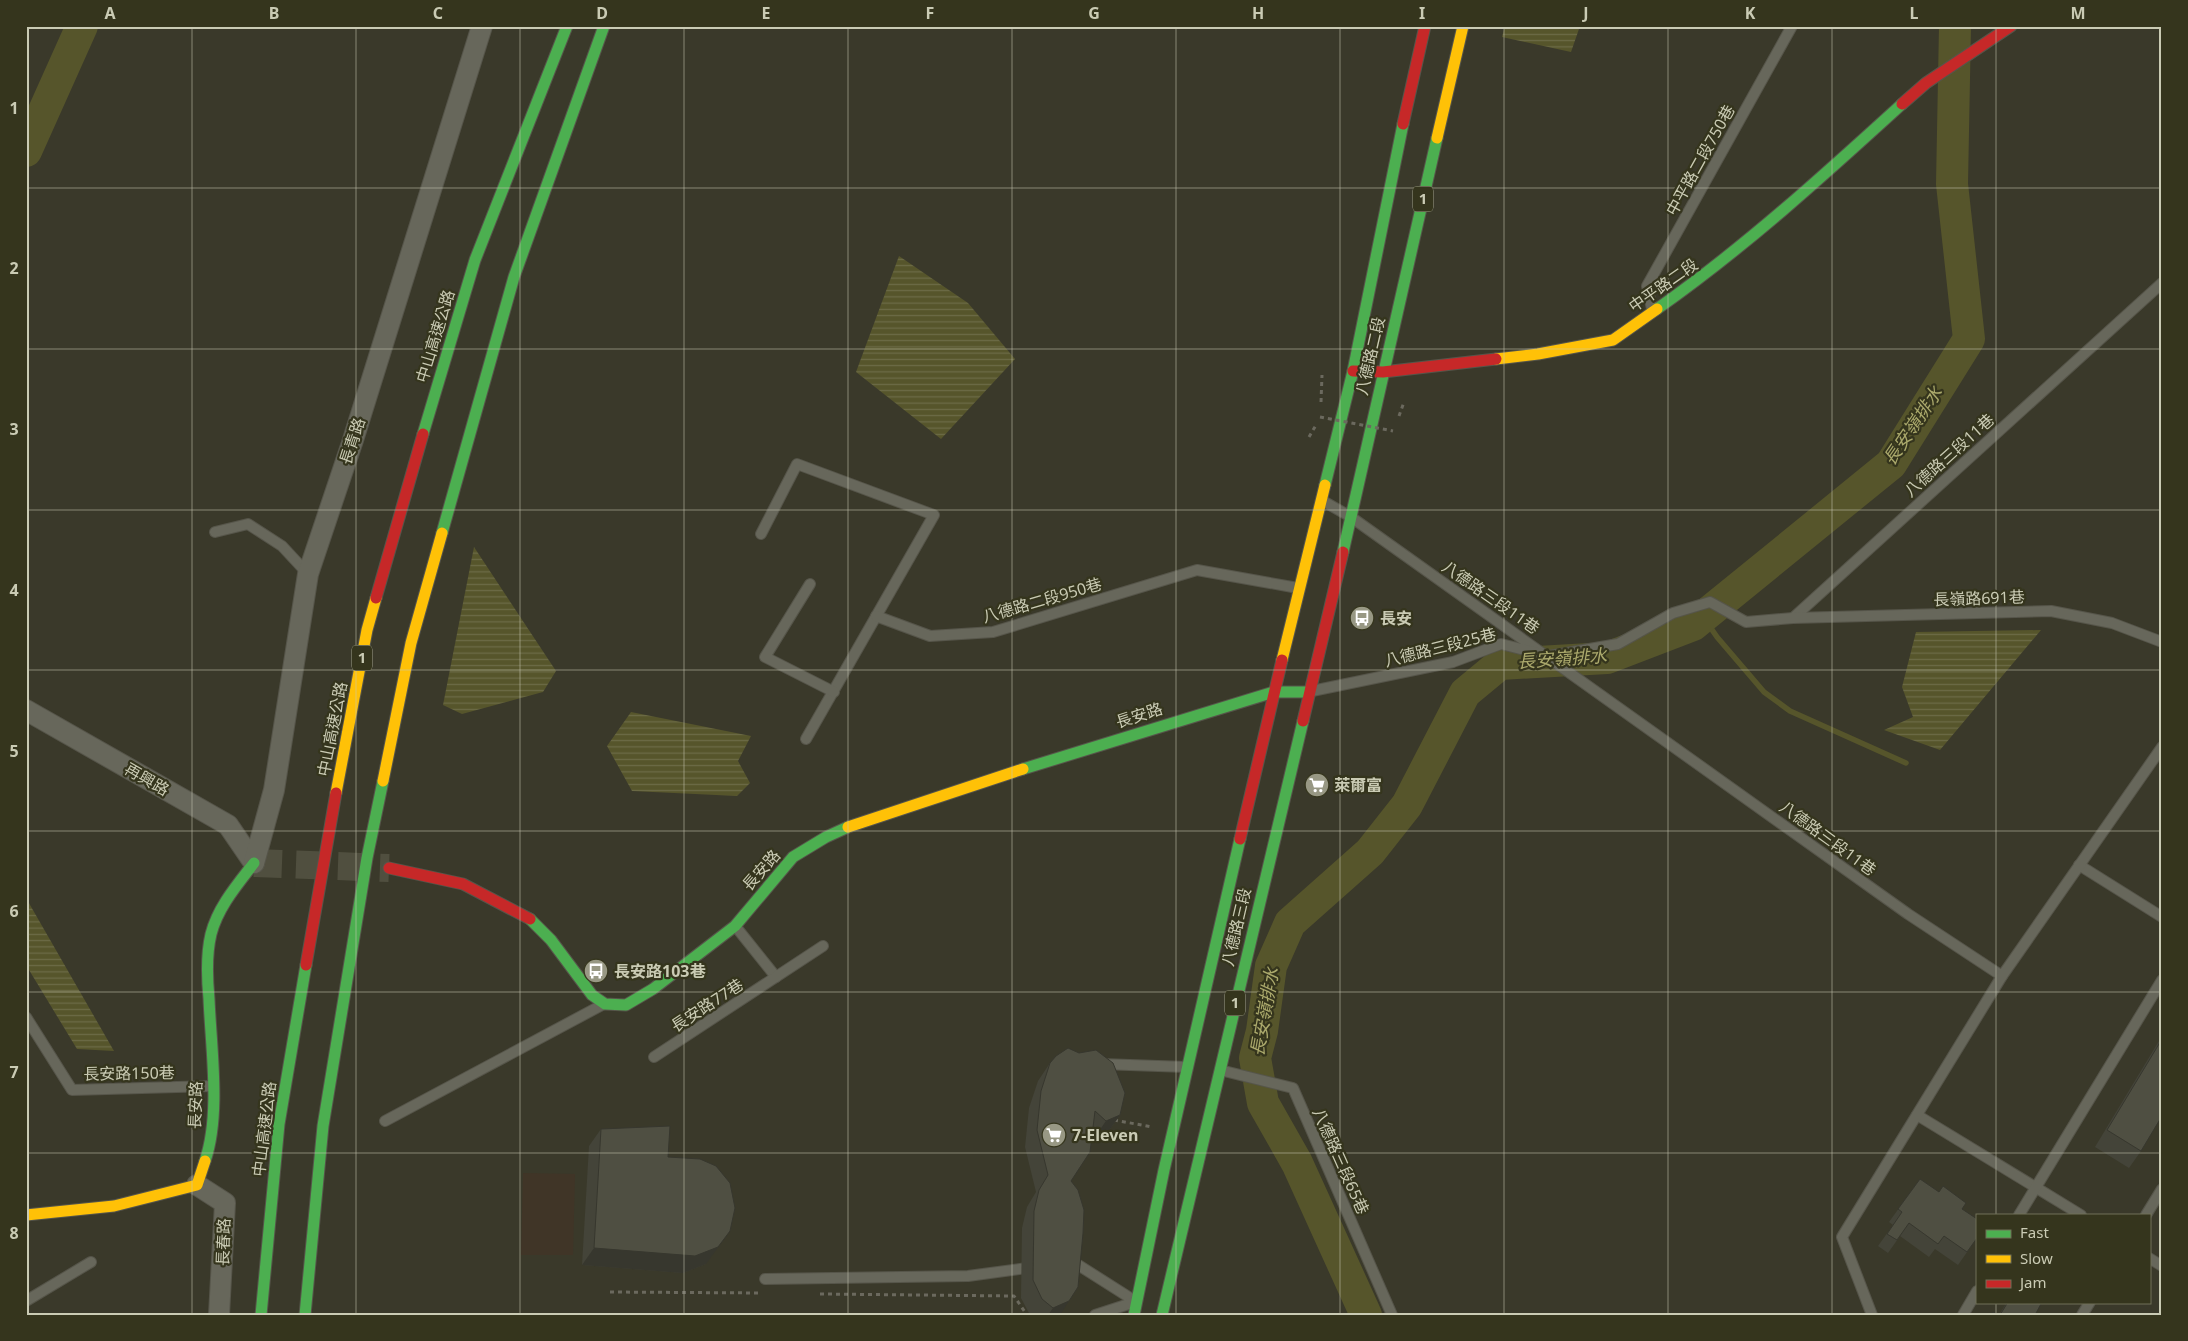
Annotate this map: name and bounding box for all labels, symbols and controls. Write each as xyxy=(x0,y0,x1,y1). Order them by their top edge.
text: A xyxy=(104,2,116,24)
text: B xyxy=(269,2,279,24)
text: C xyxy=(433,2,443,24)
text: D xyxy=(596,2,608,24)
text: E xyxy=(762,2,771,24)
text: F xyxy=(926,2,934,24)
text: G xyxy=(1088,2,1100,24)
text: H xyxy=(1252,2,1264,24)
text: I xyxy=(1419,2,1425,24)
text: J xyxy=(1581,2,1589,24)
text: K xyxy=(1745,2,1756,24)
text: L xyxy=(1910,2,1919,24)
text: M xyxy=(2070,2,2086,24)
text: 1 xyxy=(9,97,19,119)
street label: 中平路二段750巷 xyxy=(1660,101,1740,219)
road number: 1 xyxy=(1413,186,1433,212)
street label: 中平路二段 xyxy=(1624,253,1702,317)
text: 2 xyxy=(9,257,19,279)
street label: 中山高速公路 xyxy=(410,287,460,385)
street label: 八德路二段 xyxy=(1350,315,1390,397)
water label: 長安嶺排水 xyxy=(1877,381,1948,469)
street label: 八德路三段11巷 xyxy=(1899,409,1999,501)
street label: 長青路 xyxy=(334,415,370,467)
text: 3 xyxy=(9,418,19,440)
street label: 八德路三段11巷 xyxy=(1438,555,1544,639)
street label: 八德路二段950巷 xyxy=(980,572,1104,628)
text: 4 xyxy=(9,579,19,601)
street label: 長嶺路691巷 xyxy=(1933,585,2025,611)
bus stop icon: 長安 xyxy=(1349,605,1375,631)
place label: 長安 xyxy=(1380,607,1412,629)
street label: 八德路三段25巷 xyxy=(1382,622,1498,672)
water label: 長安嶺排水 xyxy=(1516,643,1609,673)
road number: 1 xyxy=(352,646,372,670)
street label: 中山高速公路 xyxy=(312,680,352,778)
street label: 長安路 xyxy=(1113,697,1165,733)
text: 5 xyxy=(9,740,19,762)
street label: 再興路 xyxy=(121,757,173,801)
supermarket icon: 萊爾富 xyxy=(1304,772,1330,798)
place label: 萊爾富 xyxy=(1334,774,1382,796)
street label: 八德路三段11巷 xyxy=(1775,796,1881,880)
street label: 長安路 xyxy=(737,845,785,895)
street label: 八德路三段 xyxy=(1216,886,1256,968)
text: 6 xyxy=(9,900,19,922)
bus stop icon: 長安路103巷 xyxy=(583,958,609,984)
place label: 長安路103巷 xyxy=(614,960,706,982)
water label: 長安嶺排水 xyxy=(1244,964,1284,1058)
street label: 長安路77巷 xyxy=(666,973,748,1037)
road number: 1 xyxy=(1225,990,1245,1016)
text: 7 xyxy=(9,1061,19,1083)
street label: 長安路150巷 xyxy=(83,1061,175,1085)
street label: 中山高速公路 xyxy=(247,1080,281,1178)
street label: 長安路 xyxy=(183,1081,207,1129)
street label: 八德路三段65巷 xyxy=(1308,1104,1374,1218)
supermarket icon: 7-Eleven xyxy=(1041,1122,1067,1148)
place label: 7-Eleven xyxy=(1072,1124,1138,1146)
legend xyxy=(1976,1214,2150,1304)
street label: 長春路 xyxy=(211,1218,235,1266)
text: 8 xyxy=(9,1222,19,1244)
text: Fast xyxy=(2020,1222,2049,1242)
text: Slow xyxy=(2020,1248,2053,1268)
text: Jam xyxy=(2018,1272,2047,1292)

